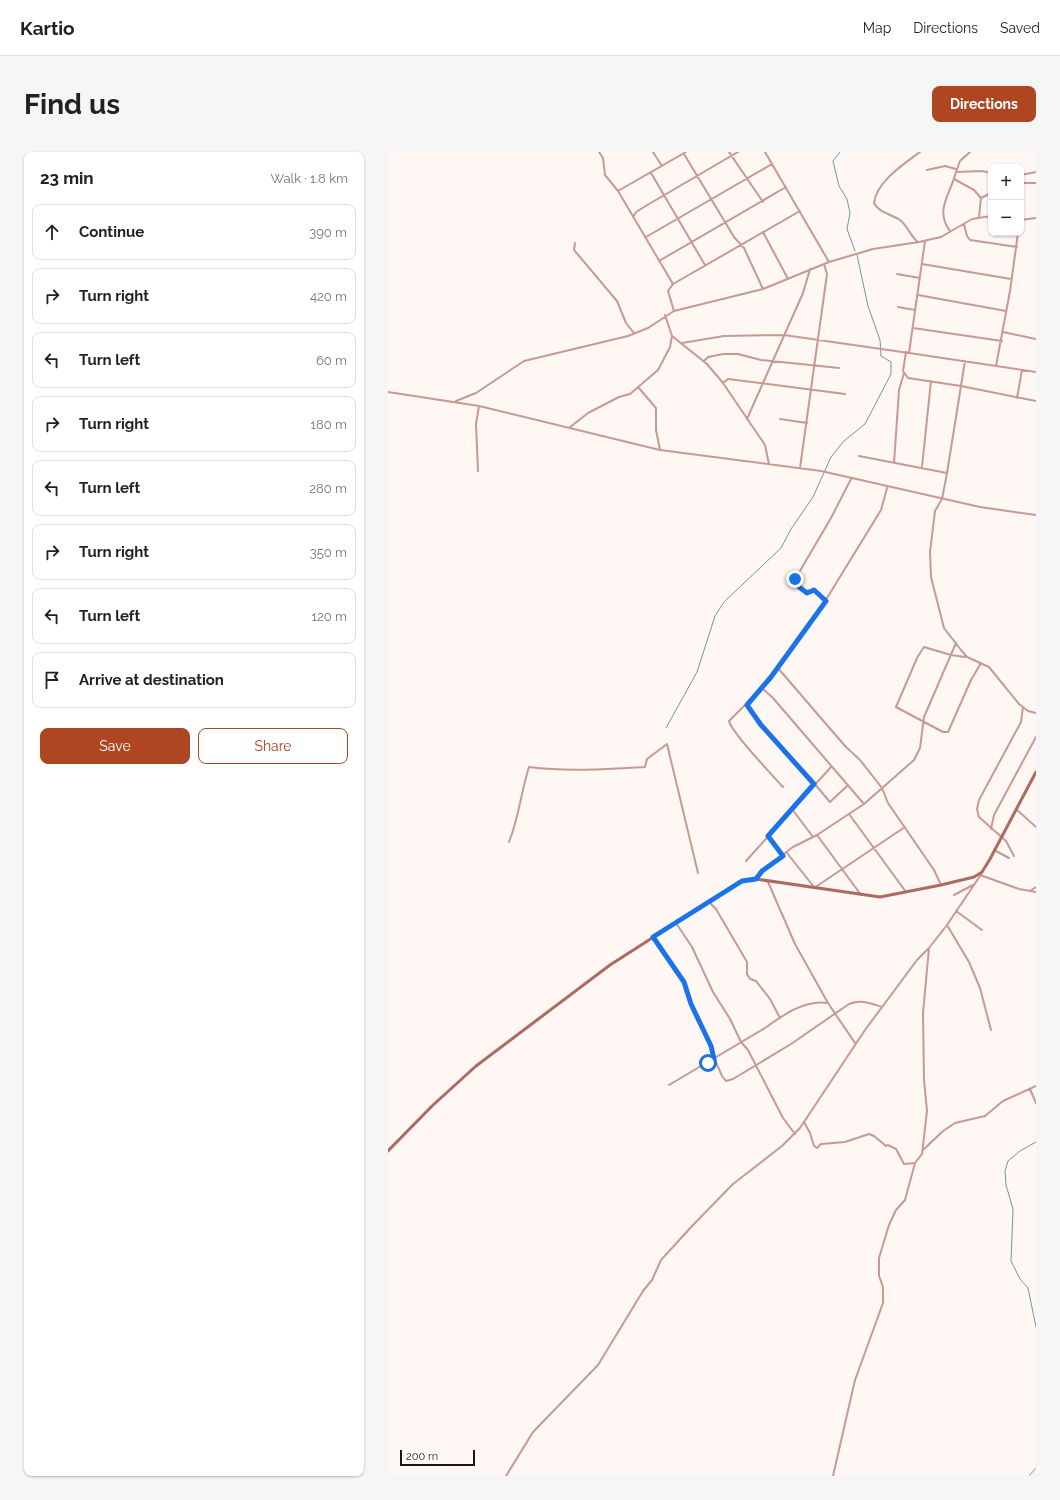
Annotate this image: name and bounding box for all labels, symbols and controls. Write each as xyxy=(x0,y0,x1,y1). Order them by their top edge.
text: Kartio xyxy=(20,17,75,39)
text: Map xyxy=(863,20,891,36)
text: Directions xyxy=(913,20,978,36)
text: Saved xyxy=(1000,20,1040,36)
button: Directions xyxy=(932,86,1036,122)
text: Find us xyxy=(24,88,120,121)
map controls xyxy=(988,164,1024,236)
button: + xyxy=(988,164,1024,200)
text: 23 min xyxy=(40,168,94,188)
text: Walk · 1.8 km xyxy=(271,171,348,186)
button: − xyxy=(988,200,1024,236)
icon: ahead xyxy=(41,221,63,243)
text: Continue xyxy=(79,223,144,241)
text: 390 m xyxy=(309,225,347,240)
icon: right xyxy=(41,285,63,307)
text: Turn right xyxy=(79,287,149,305)
text: 420 m xyxy=(310,289,347,304)
icon: left xyxy=(41,349,63,371)
text: Turn left xyxy=(79,351,140,369)
text: 60 m xyxy=(316,353,347,368)
icon: right xyxy=(41,413,63,435)
text: Turn right xyxy=(79,415,149,433)
text: 180 m xyxy=(311,417,347,432)
icon: left xyxy=(41,477,63,499)
text: Turn left xyxy=(79,479,140,497)
text: 280 m xyxy=(309,481,347,496)
icon: right xyxy=(41,541,63,563)
text: Turn right xyxy=(79,543,149,561)
text: 350 m xyxy=(310,545,347,560)
route end xyxy=(786,570,804,588)
icon: left xyxy=(41,605,63,627)
text: Turn left xyxy=(79,607,140,625)
text: 120 m xyxy=(311,609,347,624)
icon: arrive xyxy=(41,669,63,691)
text: Arrive at destination xyxy=(79,671,224,689)
button: Save xyxy=(40,728,190,764)
button: Share xyxy=(198,728,348,764)
route start xyxy=(699,1054,717,1072)
scale bar xyxy=(400,1448,475,1467)
text: 200 m xyxy=(406,1450,438,1463)

